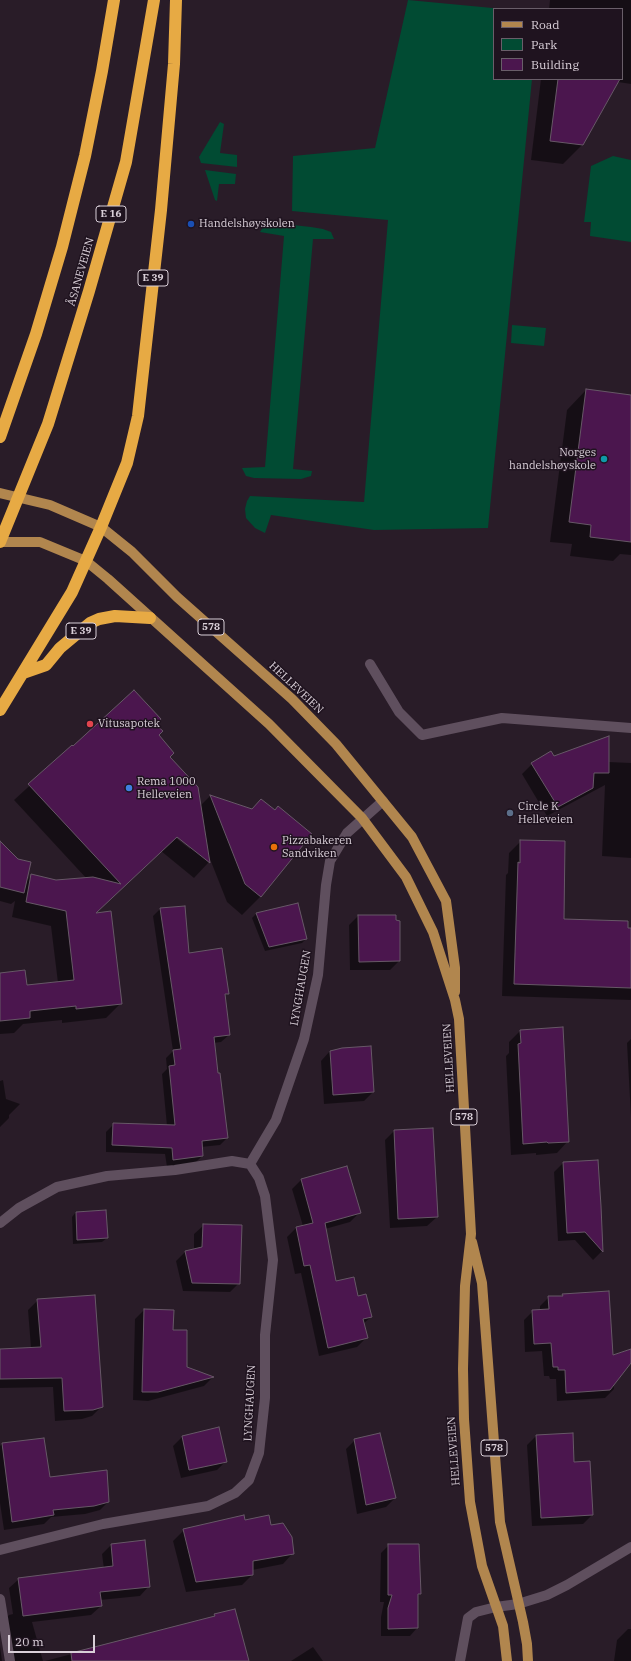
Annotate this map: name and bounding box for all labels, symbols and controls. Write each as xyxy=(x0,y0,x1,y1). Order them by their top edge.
legend xyxy=(493,8,623,80)
text: Road xyxy=(531,17,560,32)
text: Park xyxy=(531,37,557,52)
text: Building xyxy=(531,57,579,72)
road number: E 16 xyxy=(96,206,126,222)
place label: Handelshøyskolen xyxy=(199,217,295,231)
marker: Handelshøyskolen xyxy=(186,219,196,229)
street label: ÅSANEVEIEN xyxy=(65,236,97,308)
road number: E 39 xyxy=(138,270,168,286)
place label: Norges handelshøyskole xyxy=(509,446,596,472)
marker: Norges handelshøyskole xyxy=(599,454,609,464)
road number: 578 xyxy=(198,619,224,635)
road number: E 39 xyxy=(66,623,96,639)
street label: HELLEVEIEN xyxy=(266,659,326,717)
place label: Vitusapotek xyxy=(98,717,160,731)
marker: Vitusapotek xyxy=(85,719,95,729)
place label: Rema 1000 Helleveien xyxy=(137,775,196,801)
marker: Rema 1000 Helleveien xyxy=(124,783,134,793)
place label: Circle K Helleveien xyxy=(518,800,573,826)
marker: Circle K Helleveien xyxy=(505,808,515,818)
place label: Pizzabakeren Sandviken xyxy=(282,834,352,860)
marker: Pizzabakeren Sandviken xyxy=(269,842,279,852)
street label: LYNGHAUGEN xyxy=(288,949,314,1027)
street label: HELLEVEIEN xyxy=(441,1023,457,1093)
road number: 578 xyxy=(451,1109,477,1125)
street label: LYNGHAUGEN xyxy=(241,1364,259,1442)
street label: HELLEVEIEN xyxy=(445,1416,463,1486)
road number: 578 xyxy=(481,1440,507,1456)
scale bar xyxy=(10,1627,97,1653)
text: 20 m xyxy=(15,1634,44,1649)

